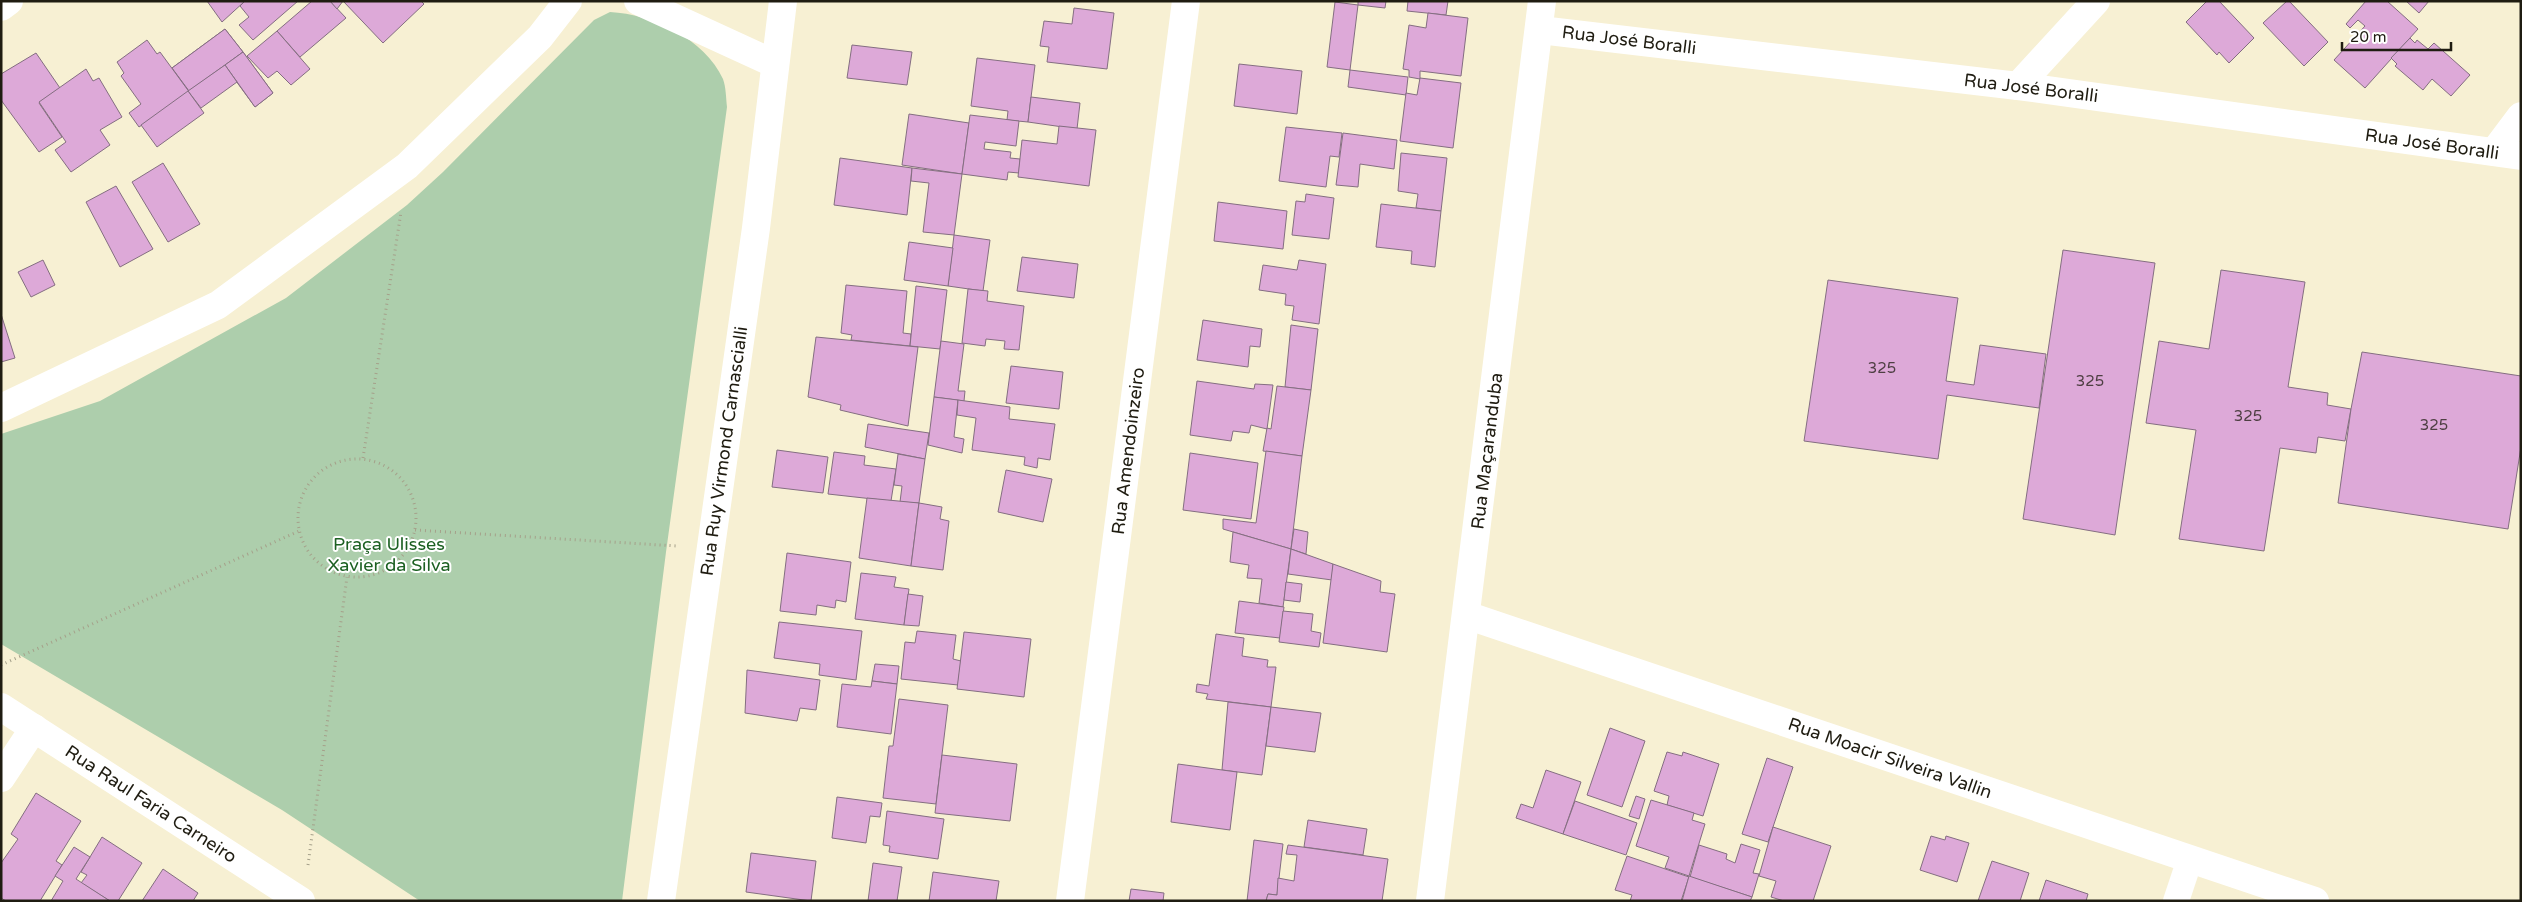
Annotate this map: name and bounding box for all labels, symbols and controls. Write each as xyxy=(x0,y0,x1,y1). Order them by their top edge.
scale bar xyxy=(2342,20,2451,52)
street label: Rua José Boralli xyxy=(1561,21,1697,59)
text: 20 m xyxy=(2350,28,2387,46)
street label: Rua José Boralli xyxy=(1963,69,2099,107)
street label: Rua José Boralli xyxy=(2364,124,2500,164)
street label: Rua Ruy Virmond Carnascialli xyxy=(696,325,752,577)
house number: 325 xyxy=(1868,359,1896,377)
street label: Rua Amendoinzeiro xyxy=(1107,366,1149,536)
street label: Rua Maçaranduba xyxy=(1466,371,1508,531)
house number: 325 xyxy=(2076,372,2104,390)
house number: 325 xyxy=(2234,407,2262,425)
house number: 325 xyxy=(2420,416,2448,434)
park label: Praça Ulisses Xavier da Silva xyxy=(327,533,451,576)
street label: Rua Moacir Silveira Vallin xyxy=(1785,713,1995,803)
street label: Rua Raul Faria Carneiro xyxy=(61,740,241,868)

